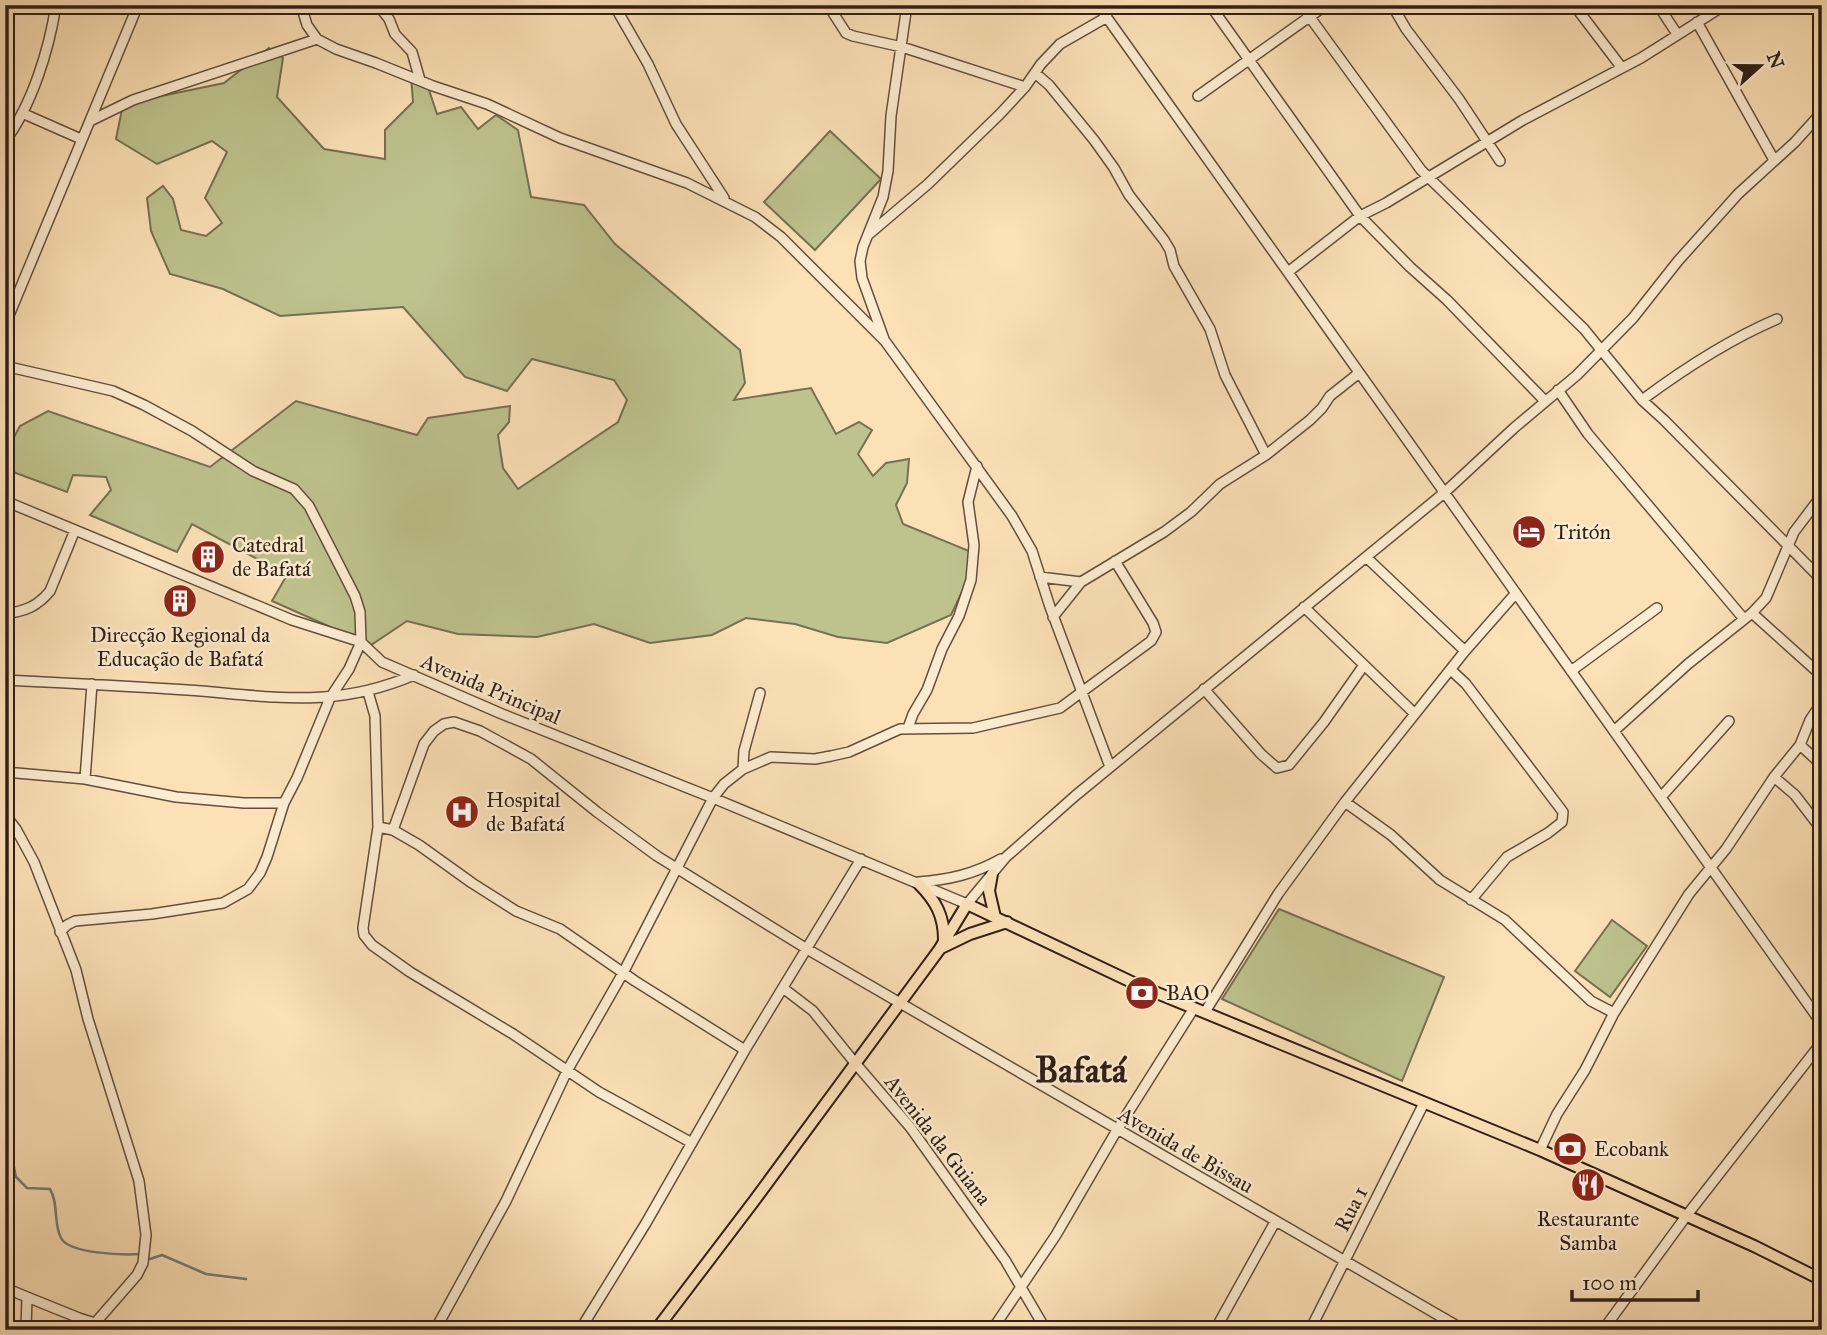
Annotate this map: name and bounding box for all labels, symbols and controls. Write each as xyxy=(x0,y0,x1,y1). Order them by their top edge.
north arrow xyxy=(1726,32,1796,102)
text: N xyxy=(1762,48,1789,72)
hotel icon: Tritón xyxy=(1510,513,1548,551)
place label: Tritón xyxy=(1554,519,1611,545)
place label: Catedral de Bafatá xyxy=(232,532,311,582)
building icon: Catedral de Bafatá xyxy=(189,538,227,576)
building icon: Direcção Regional da Educação de Bafatá xyxy=(161,582,199,620)
place label: Direcção Regional da Educação de Bafatá xyxy=(90,622,270,672)
street label: Avenida Principal xyxy=(416,647,565,730)
place label: Hospital de Bafatá xyxy=(486,787,565,837)
hospital icon: Hospital de Bafatá xyxy=(443,793,481,831)
bank icon: BAO xyxy=(1123,974,1161,1012)
place label: BAO xyxy=(1166,980,1210,1006)
district label: Bafatá xyxy=(1035,1049,1128,1092)
street label: Avenida da Guiana xyxy=(878,1069,997,1210)
street label: Avenida de Bissau xyxy=(1113,1100,1258,1199)
bank icon: Ecobank xyxy=(1551,1130,1589,1168)
place label: Ecobank xyxy=(1594,1136,1669,1162)
restaurant icon: Restaurante Samba xyxy=(1569,1166,1607,1204)
street label: Rua 1 xyxy=(1329,1182,1373,1236)
place label: Restaurante Samba xyxy=(1537,1206,1640,1256)
scale bar xyxy=(1572,1258,1698,1302)
text: 100 m xyxy=(1582,1270,1637,1296)

